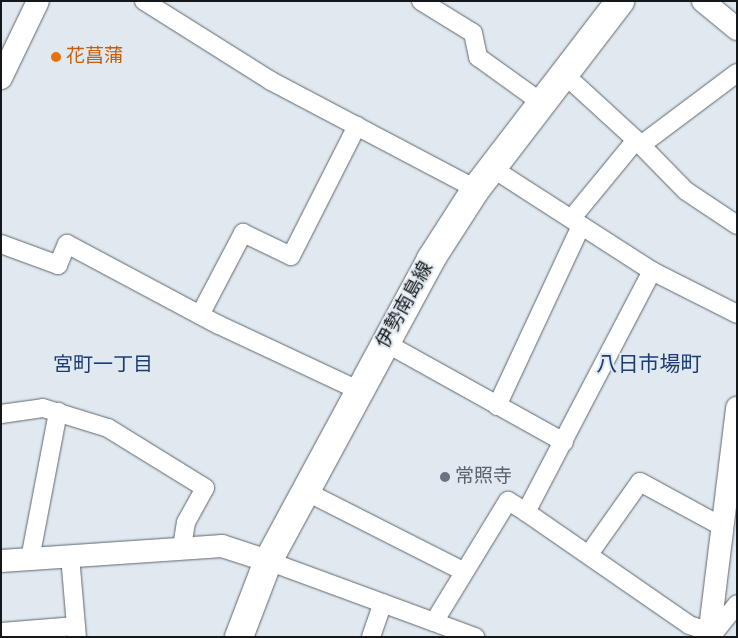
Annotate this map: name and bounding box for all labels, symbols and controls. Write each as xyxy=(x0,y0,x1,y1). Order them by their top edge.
place label: 花菖蒲 xyxy=(66,46,123,68)
marker: 花菖蒲 xyxy=(50,51,62,63)
street label: 伊勢南島線 xyxy=(372,258,438,352)
district label: 八日市場町 xyxy=(597,352,701,378)
district label: 宮町一丁目 xyxy=(53,353,153,377)
place label: 常照寺 xyxy=(455,466,512,488)
marker: 常照寺 xyxy=(439,471,451,483)

